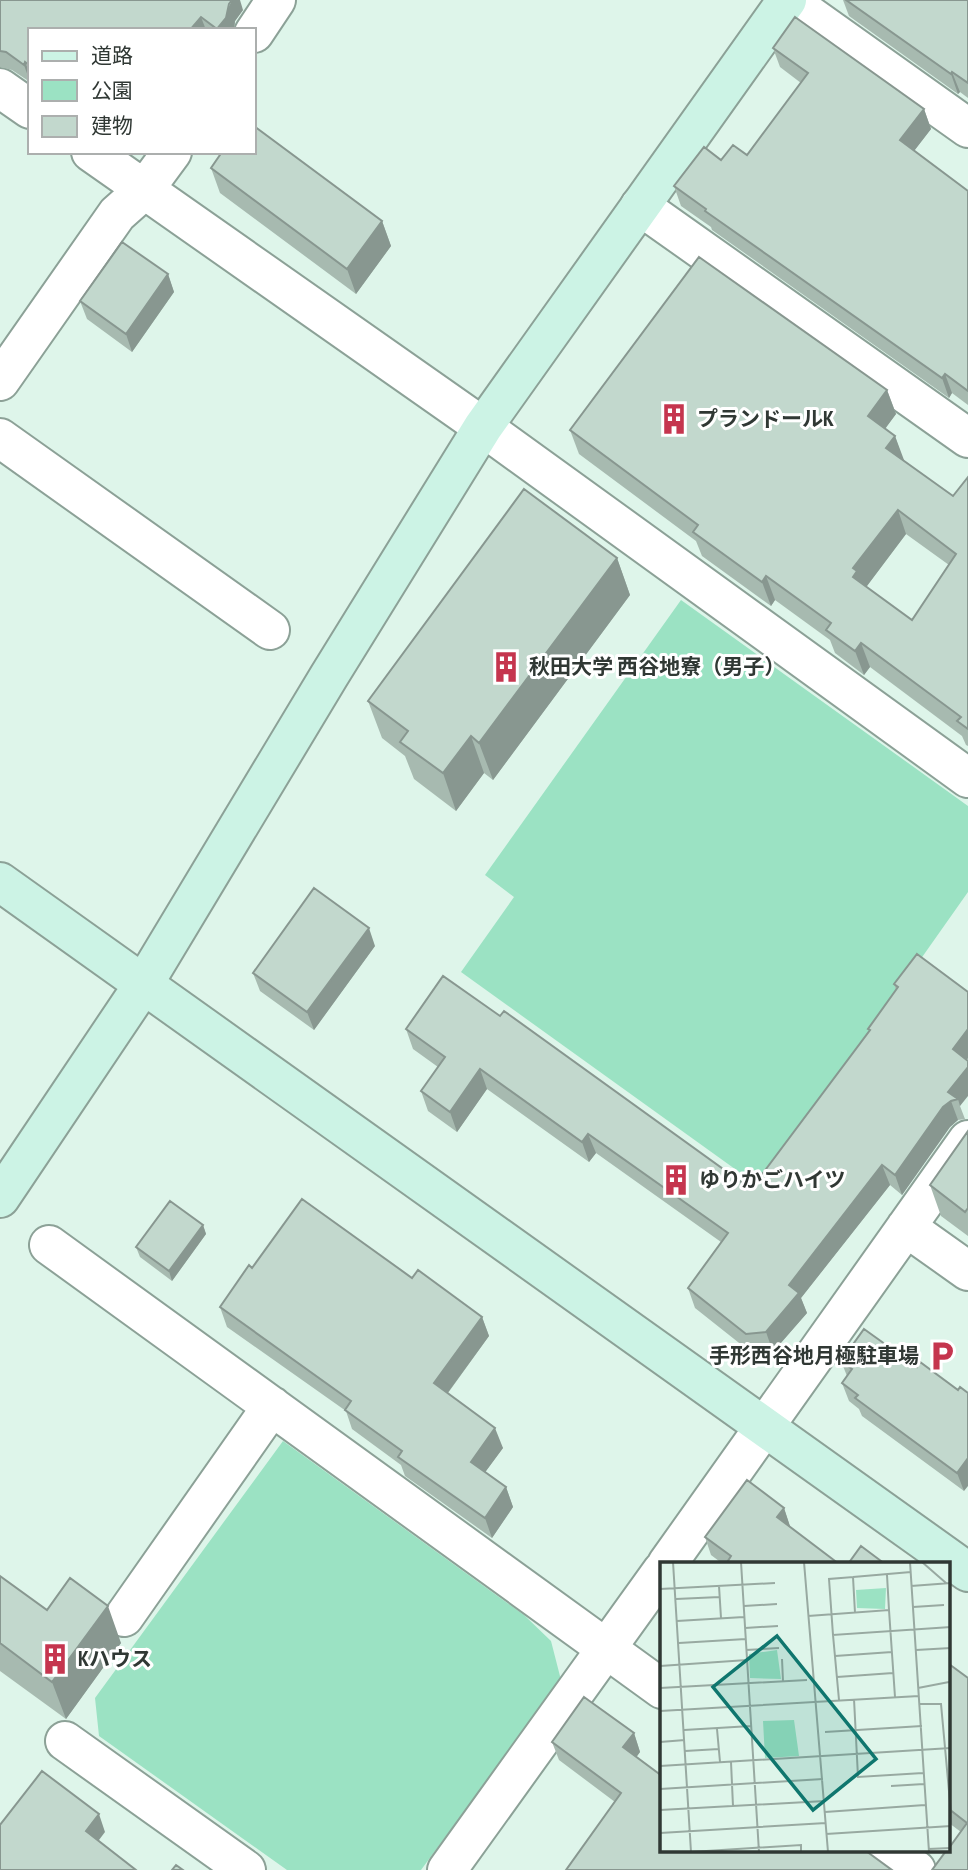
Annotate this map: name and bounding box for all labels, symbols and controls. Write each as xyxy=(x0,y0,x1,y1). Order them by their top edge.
legend xyxy=(28,28,256,154)
text: 道路 xyxy=(91,42,133,69)
text: 公園 xyxy=(91,77,133,104)
text: 建物 xyxy=(91,112,133,139)
building icon: プランドールK xyxy=(657,402,691,436)
place label: プランドールK xyxy=(697,405,834,432)
building icon: 秋田大学 西谷地寮（男子） xyxy=(489,650,523,684)
place label: 秋田大学 西谷地寮（男子） xyxy=(529,653,785,680)
building icon: ゆりかごハイツ xyxy=(659,1163,693,1197)
place label: ゆりかごハイツ xyxy=(699,1166,846,1193)
parking icon: 手形西谷地月極駐車場 xyxy=(925,1339,959,1373)
place label: 手形西谷地月極駐車場 xyxy=(709,1342,919,1369)
inset map xyxy=(660,1562,950,1853)
building icon: Kハウス xyxy=(38,1642,72,1676)
place label: Kハウス xyxy=(78,1645,152,1672)

